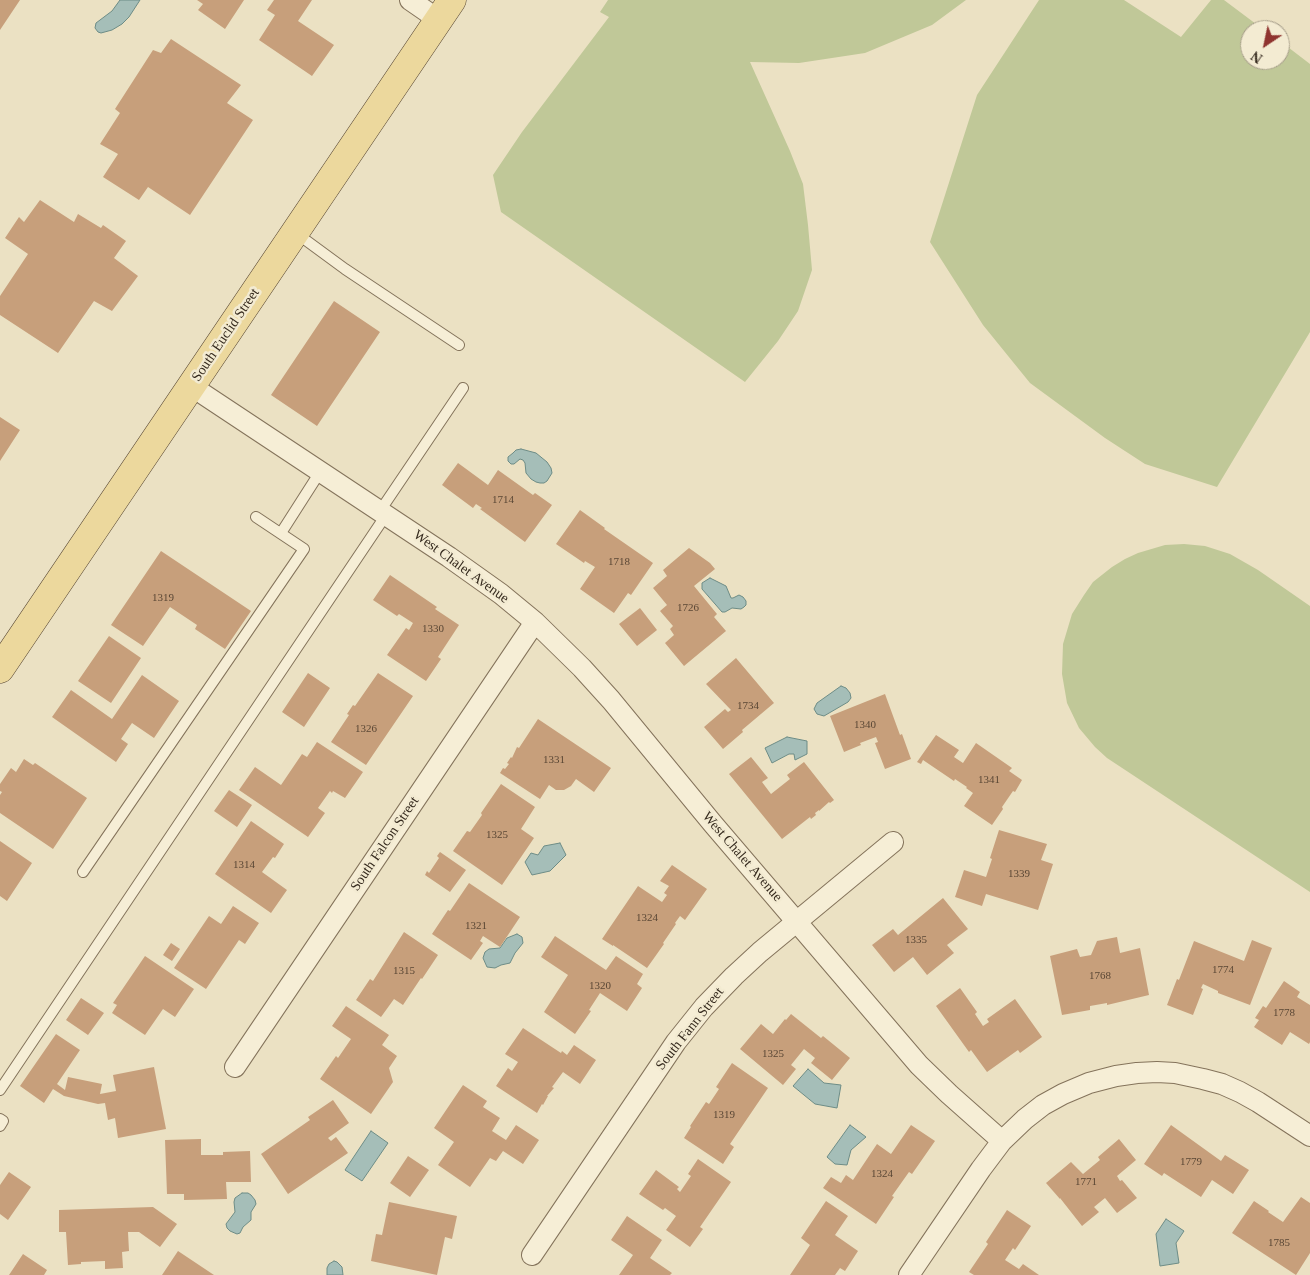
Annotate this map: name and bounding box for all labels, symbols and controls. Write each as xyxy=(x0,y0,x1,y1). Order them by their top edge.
north arrow xyxy=(1240,20,1290,70)
text: N xyxy=(1249,48,1265,66)
street label: South Euclid Street xyxy=(189,285,263,385)
house number: 1714 xyxy=(492,493,514,507)
street label: West Chalet Avenue xyxy=(410,527,512,607)
house number: 1718 xyxy=(608,555,630,569)
house number: 1319 xyxy=(152,591,174,605)
house number: 1726 xyxy=(677,601,699,615)
house number: 1330 xyxy=(422,622,444,636)
house number: 1734 xyxy=(737,699,759,713)
house number: 1340 xyxy=(854,718,876,732)
house number: 1326 xyxy=(355,722,377,736)
house number: 1331 xyxy=(543,753,565,767)
house number: 1341 xyxy=(978,773,1000,787)
street label: South Falcon Street xyxy=(347,794,423,894)
street label: West Chalet Avenue xyxy=(698,809,786,905)
house number: 1325 xyxy=(486,828,508,842)
house number: 1314 xyxy=(233,858,255,872)
house number: 1339 xyxy=(1008,867,1030,881)
house number: 1324 xyxy=(636,911,658,925)
house number: 1321 xyxy=(465,919,487,933)
house number: 1335 xyxy=(905,933,927,947)
house number: 1774 xyxy=(1212,963,1234,977)
house number: 1315 xyxy=(393,964,415,978)
house number: 1768 xyxy=(1089,969,1111,983)
house number: 1320 xyxy=(589,979,611,993)
street label: South Fann Street xyxy=(652,984,728,1074)
house number: 1778 xyxy=(1273,1006,1295,1020)
house number: 1325 xyxy=(762,1047,784,1061)
house number: 1319 xyxy=(713,1108,735,1122)
house number: 1779 xyxy=(1180,1155,1202,1169)
house number: 1324 xyxy=(871,1167,893,1181)
house number: 1771 xyxy=(1075,1175,1097,1189)
house number: 1785 xyxy=(1268,1236,1290,1250)

